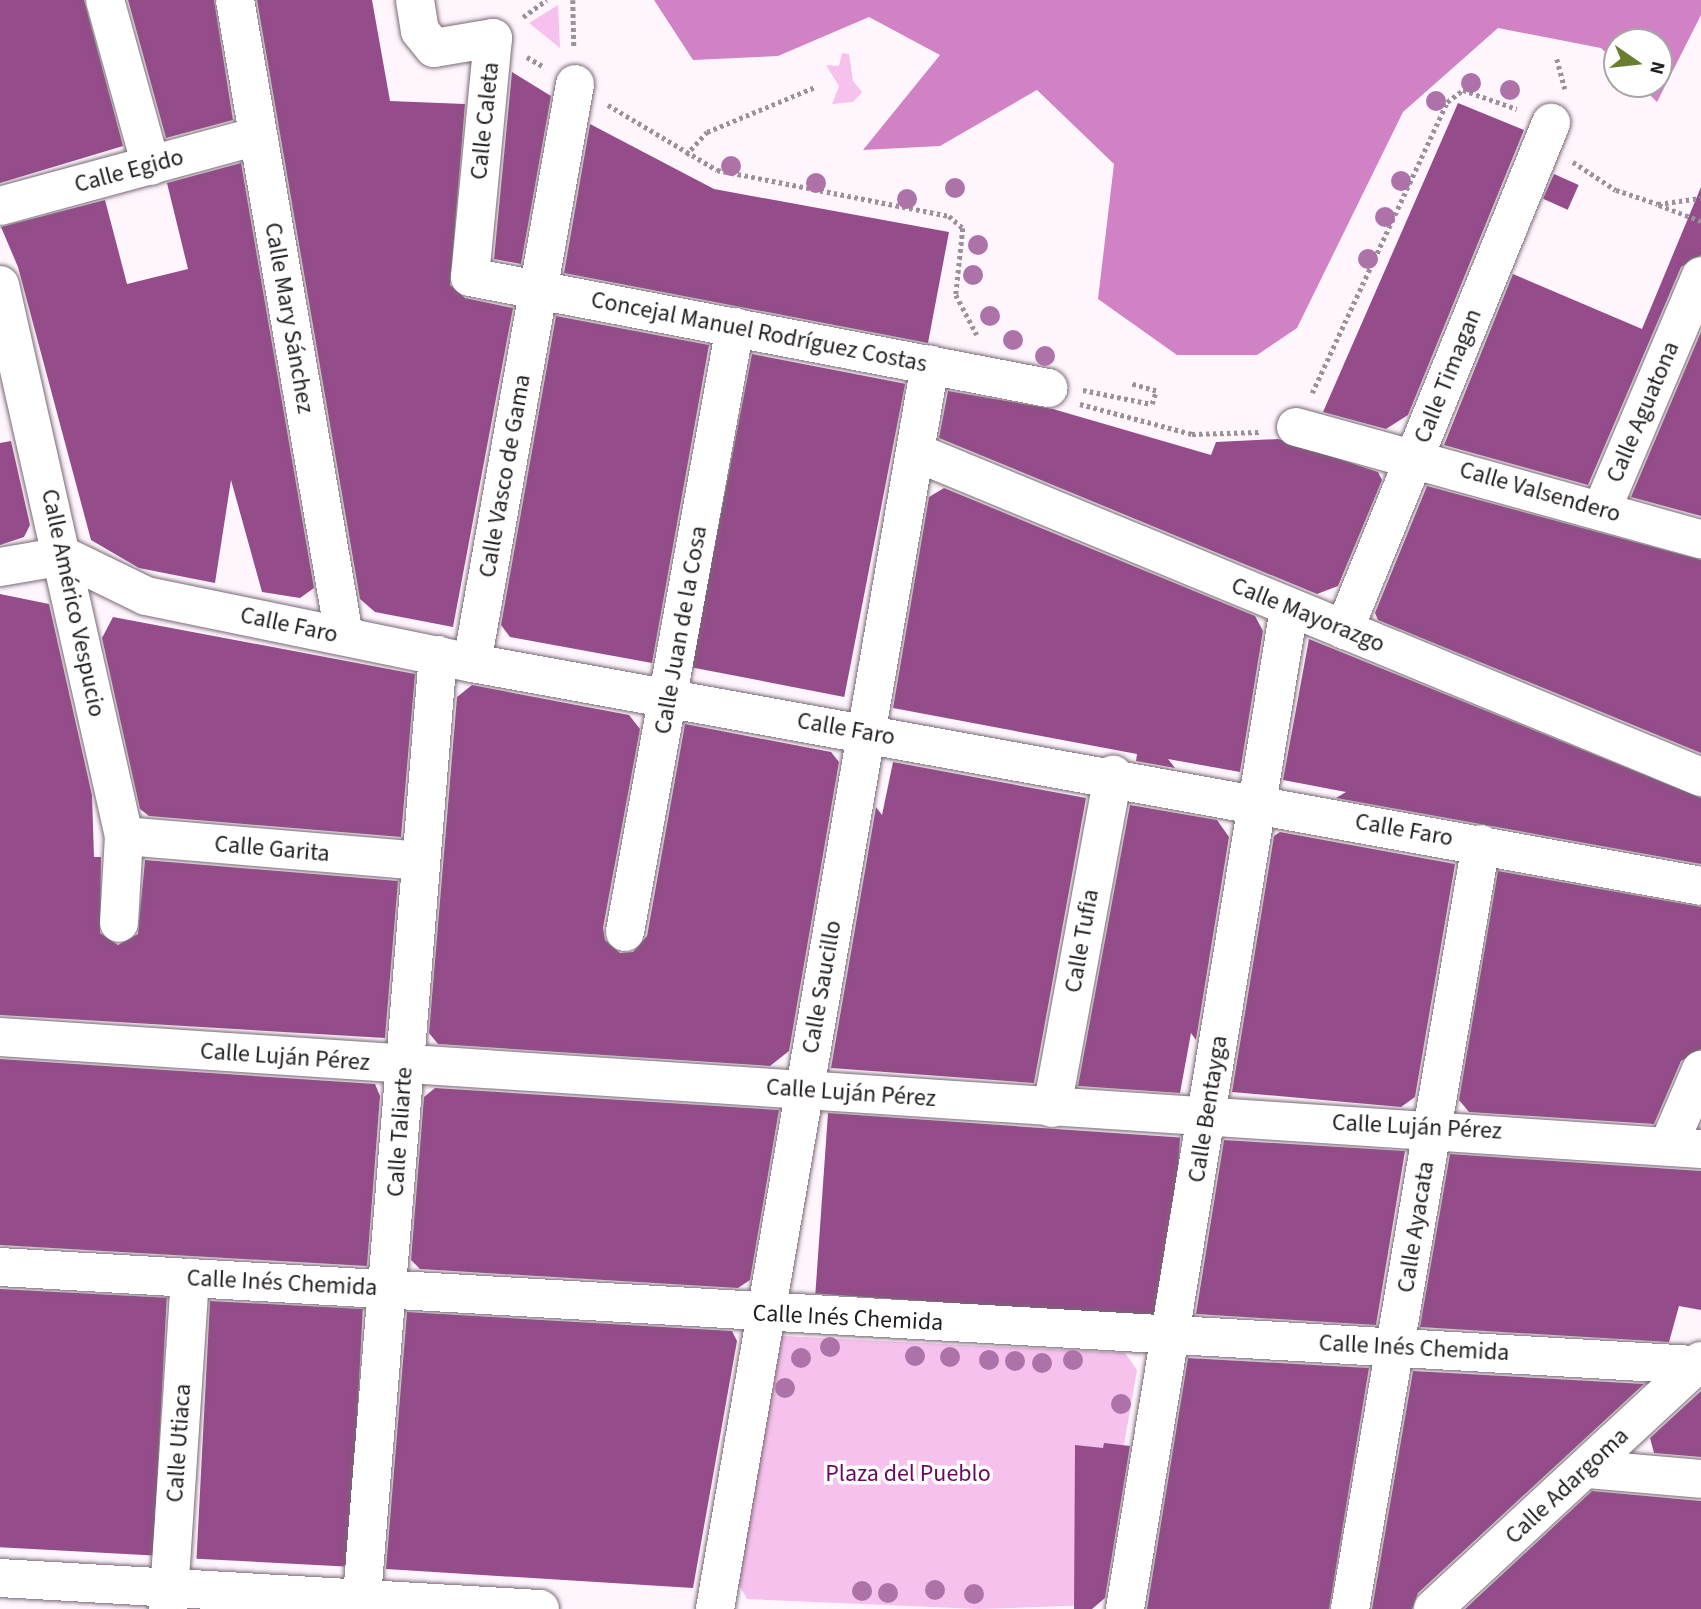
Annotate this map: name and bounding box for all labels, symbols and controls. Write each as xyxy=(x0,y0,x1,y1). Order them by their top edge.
north arrow xyxy=(1603,28,1673,98)
text: N xyxy=(1642,58,1672,77)
street label: Calle Caleta xyxy=(465,61,505,181)
street label: Calle Egido xyxy=(71,143,187,199)
street label: Calle Mary Sánchez xyxy=(258,220,320,416)
street label: Concejal Manuel Rodríguez Costas xyxy=(589,285,929,379)
street label: Calle Timagan xyxy=(1408,305,1488,447)
street label: Calle Aguatona xyxy=(1600,337,1686,487)
street label: Calle Vasco de Gama xyxy=(473,372,537,580)
street label: Calle Valsendero xyxy=(1456,455,1624,529)
street label: Calle Américo Vespucio xyxy=(35,486,111,720)
street label: Calle Juan de la Cosa xyxy=(648,524,714,736)
street label: Calle Mayorazgo xyxy=(1227,571,1389,659)
street label: Calle Faro xyxy=(238,601,340,649)
street label: Calle Faro xyxy=(795,706,897,752)
street label: Calle Faro xyxy=(1353,807,1455,853)
street label: Calle Garita xyxy=(213,830,331,868)
street label: Calle Tufia xyxy=(1059,887,1105,995)
street label: Calle Saucillo xyxy=(796,918,848,1056)
street label: Calle Bentayga xyxy=(1182,1033,1234,1185)
street label: Calle Luján Pérez xyxy=(199,1037,371,1077)
street label: Calle Taliarte xyxy=(381,1066,419,1198)
street label: Calle Luján Pérez xyxy=(765,1073,937,1113)
street label: Calle Luján Pérez xyxy=(1331,1108,1503,1146)
street label: Calle Ayacata xyxy=(1391,1159,1441,1295)
street label: Calle Inés Chemida xyxy=(186,1264,378,1302)
street label: Calle Inés Chemida xyxy=(752,1299,944,1337)
street label: Calle Inés Chemida xyxy=(1318,1329,1510,1367)
street label: Calle Utiaca xyxy=(160,1383,198,1503)
street label: Calle Adargoma xyxy=(1499,1422,1635,1550)
park label: Plaza del Pueblo xyxy=(825,1460,991,1488)

